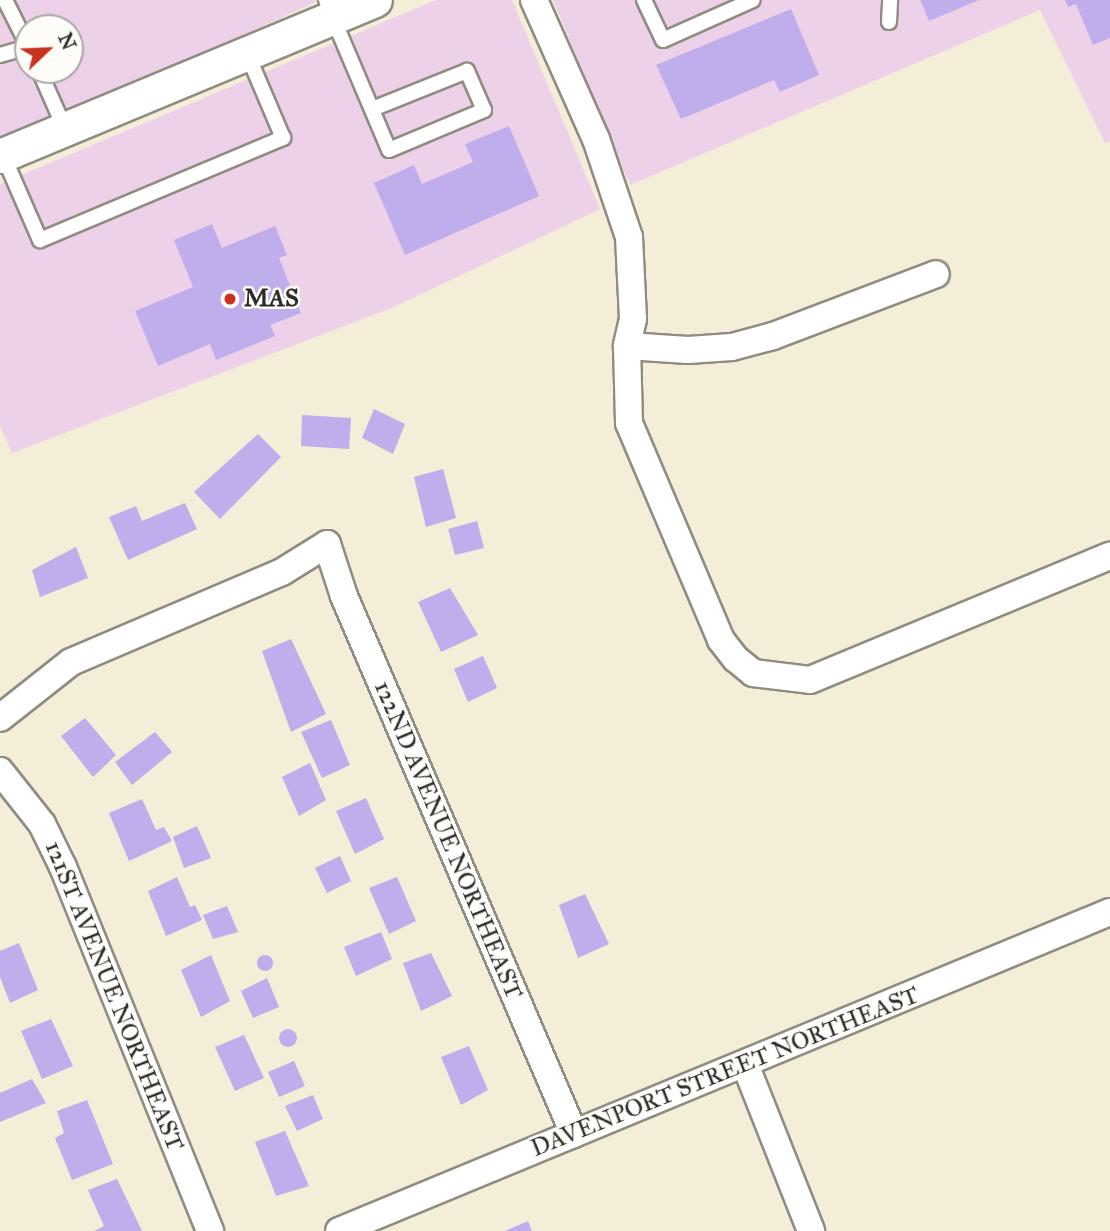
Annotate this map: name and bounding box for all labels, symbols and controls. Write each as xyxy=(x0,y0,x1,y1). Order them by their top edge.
north arrow xyxy=(14,14,84,84)
text: N xyxy=(53,29,81,53)
place label: MAS xyxy=(244,285,299,313)
marker: MAS xyxy=(222,291,238,307)
street label: 122ND AVENUE NORTHEAST xyxy=(368,677,528,1003)
street label: 121ST AVENUE NORTHEAST xyxy=(39,837,189,1155)
street label: DAVENPORT STREET NORTHEAST xyxy=(527,981,923,1163)

